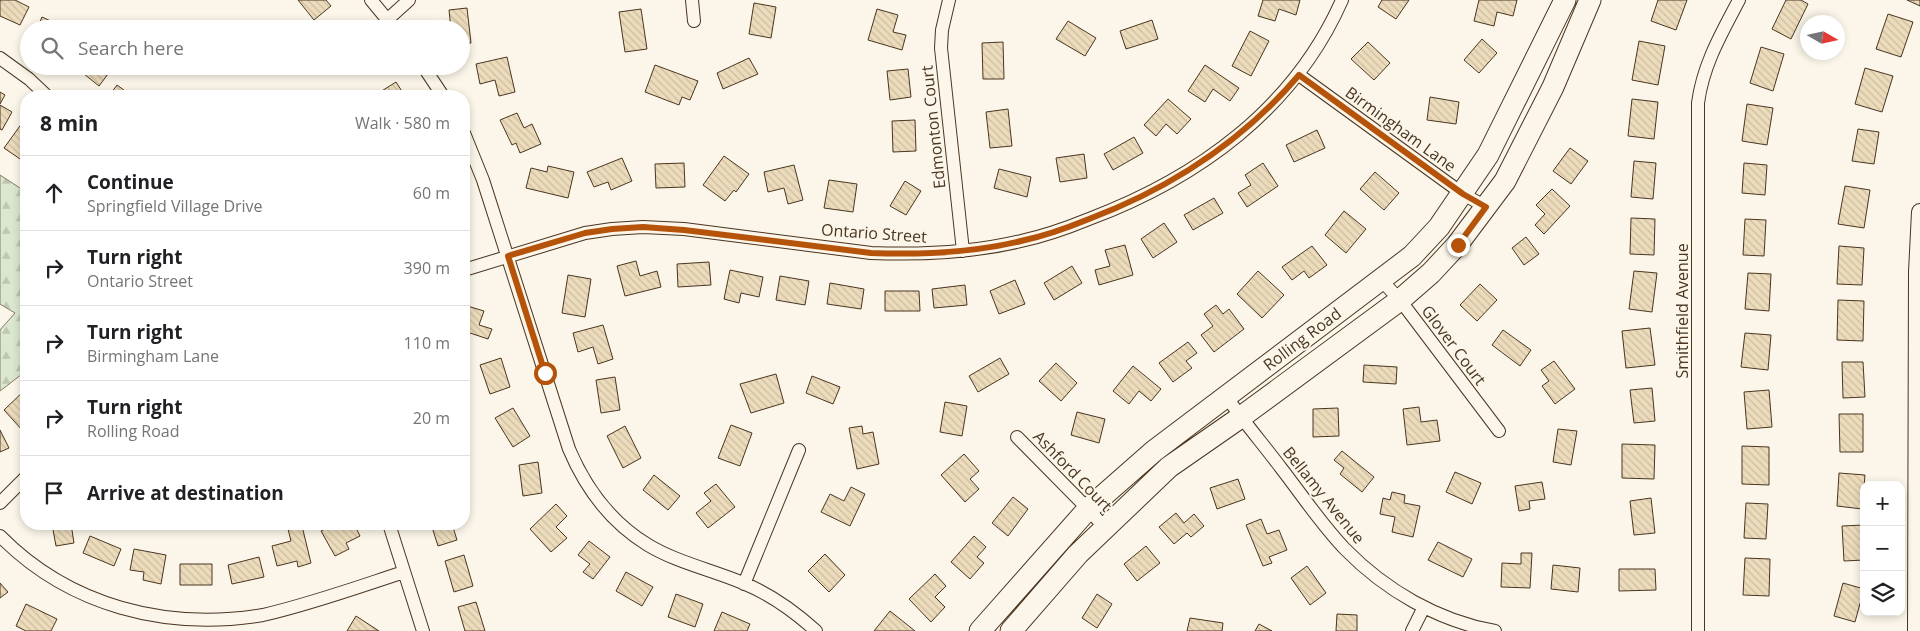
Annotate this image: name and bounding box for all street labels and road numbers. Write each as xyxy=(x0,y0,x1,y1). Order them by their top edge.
street label: Edmonton Court xyxy=(916,64,950,190)
street label: Birmingham Lane xyxy=(1341,81,1461,177)
street label: Ontario Street xyxy=(820,218,928,248)
street label: Smithfield Avenue xyxy=(1671,243,1693,379)
street label: Glover Court xyxy=(1417,301,1491,390)
street label: Rolling Road xyxy=(1258,302,1346,376)
street label: Ashford Court xyxy=(1029,426,1118,517)
street label: Bellamy Avenue xyxy=(1278,442,1370,548)

